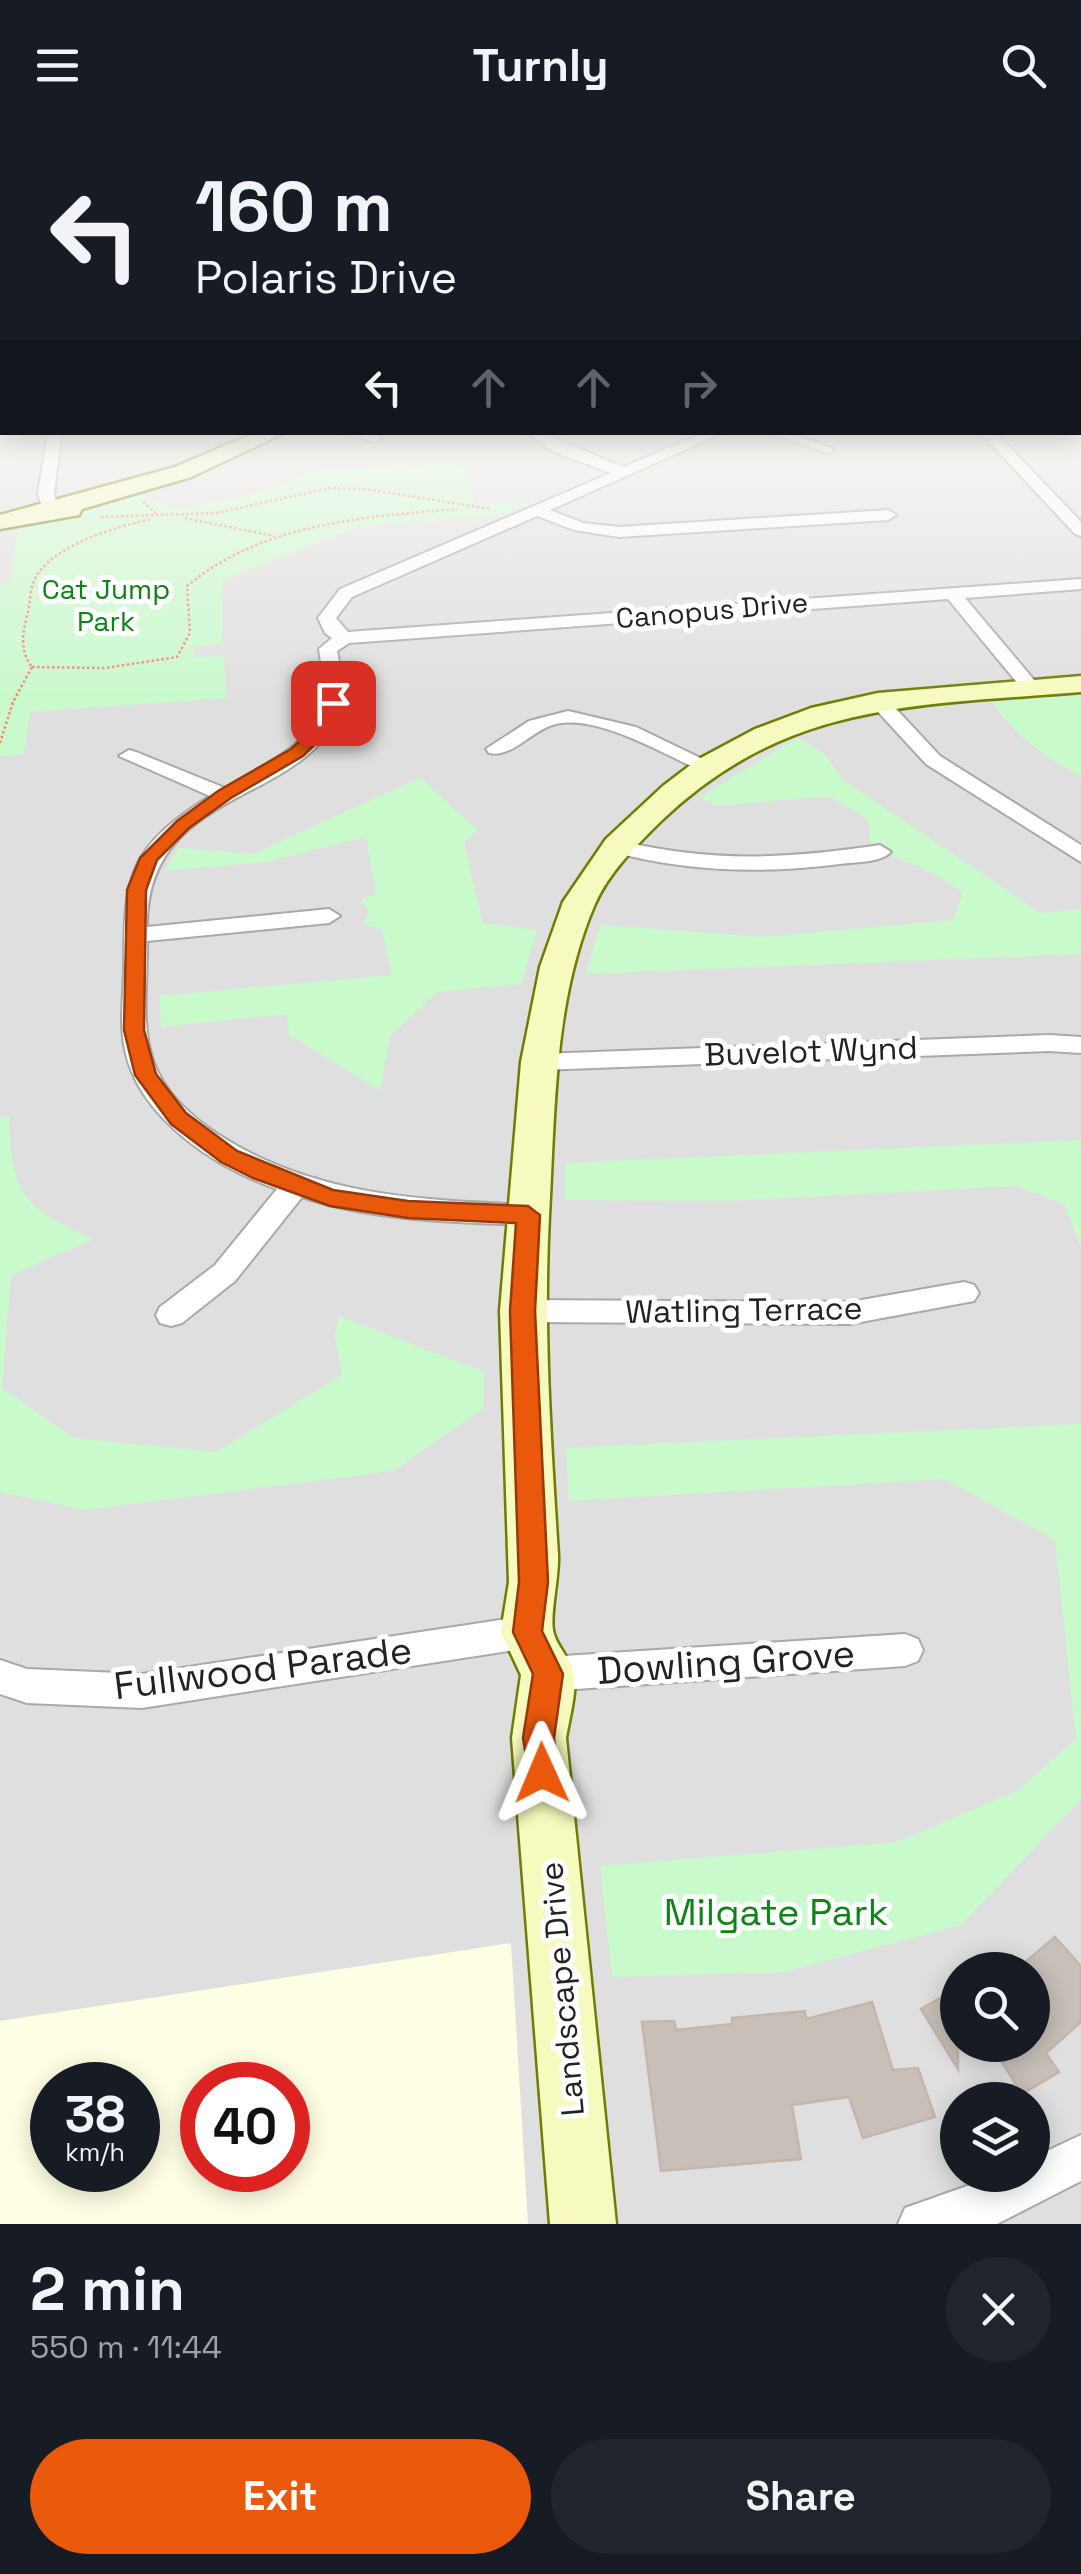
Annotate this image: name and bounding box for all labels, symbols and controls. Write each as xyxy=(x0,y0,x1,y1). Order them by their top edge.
text: Turnly xyxy=(472,37,609,94)
icon: menu xyxy=(30,38,85,93)
icon: search xyxy=(996,38,1051,93)
text: 160 m xyxy=(195,162,393,251)
icon: left xyxy=(30,170,160,300)
text: Polaris Drive xyxy=(195,249,457,306)
icon: left xyxy=(356,360,411,415)
icon: ahead xyxy=(461,360,516,415)
icon: ahead xyxy=(566,360,621,415)
icon: right xyxy=(671,360,726,415)
park label: Cat Jump Park xyxy=(42,571,170,639)
street label: Canopus Drive xyxy=(614,584,810,636)
pin xyxy=(291,661,376,746)
icon: arrive xyxy=(306,676,361,731)
street label: Buvelot Wynd xyxy=(704,1027,918,1075)
street label: Watling Terrace xyxy=(625,1288,863,1332)
street label: Fullwood Parade xyxy=(111,1626,415,1710)
street label: Dowling Grove xyxy=(595,1629,857,1695)
position arrow xyxy=(490,1721,594,1825)
street label: Landscape Drive xyxy=(531,1860,593,2118)
park label: Milgate Park xyxy=(664,1888,888,1936)
map controls xyxy=(940,1952,1050,2192)
button: search xyxy=(940,1952,1050,2062)
speed limit sign: 40 xyxy=(180,2062,310,2192)
button: layers xyxy=(940,2082,1050,2192)
text: 38 xyxy=(65,2083,125,2147)
text: km/h xyxy=(65,2136,125,2168)
text: 2 min xyxy=(30,2251,185,2328)
button: close xyxy=(946,2257,1051,2362)
text: 550 m · 11:44 xyxy=(30,2327,222,2367)
button: Exit xyxy=(30,2439,531,2554)
button: Share xyxy=(551,2439,1051,2554)

